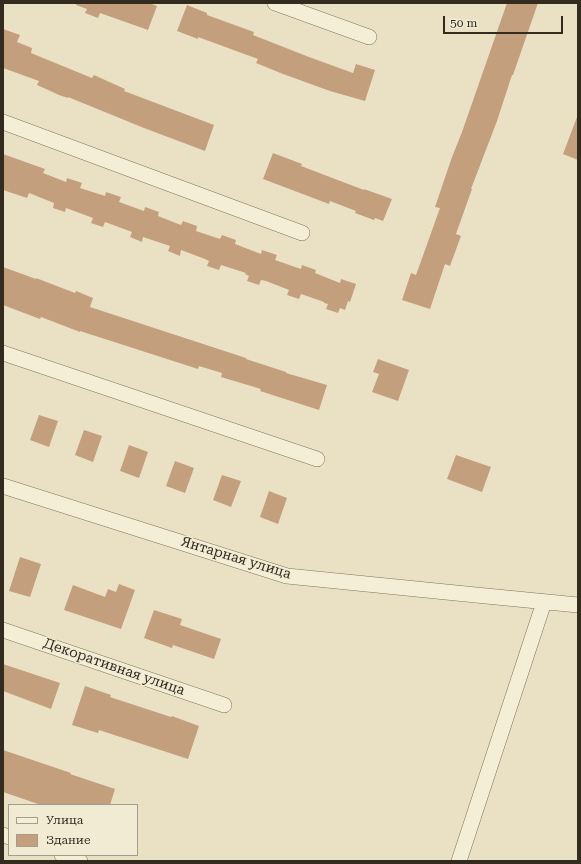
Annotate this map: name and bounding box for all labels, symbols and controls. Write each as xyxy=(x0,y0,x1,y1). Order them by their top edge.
scale bar xyxy=(445,8,565,34)
text: 50 m xyxy=(450,16,477,30)
street label: Янтарная улица xyxy=(179,533,293,583)
street label: Декоративная улица xyxy=(41,635,187,699)
legend xyxy=(8,804,138,856)
text: Улица xyxy=(46,813,83,827)
text: Здание xyxy=(46,833,90,847)

